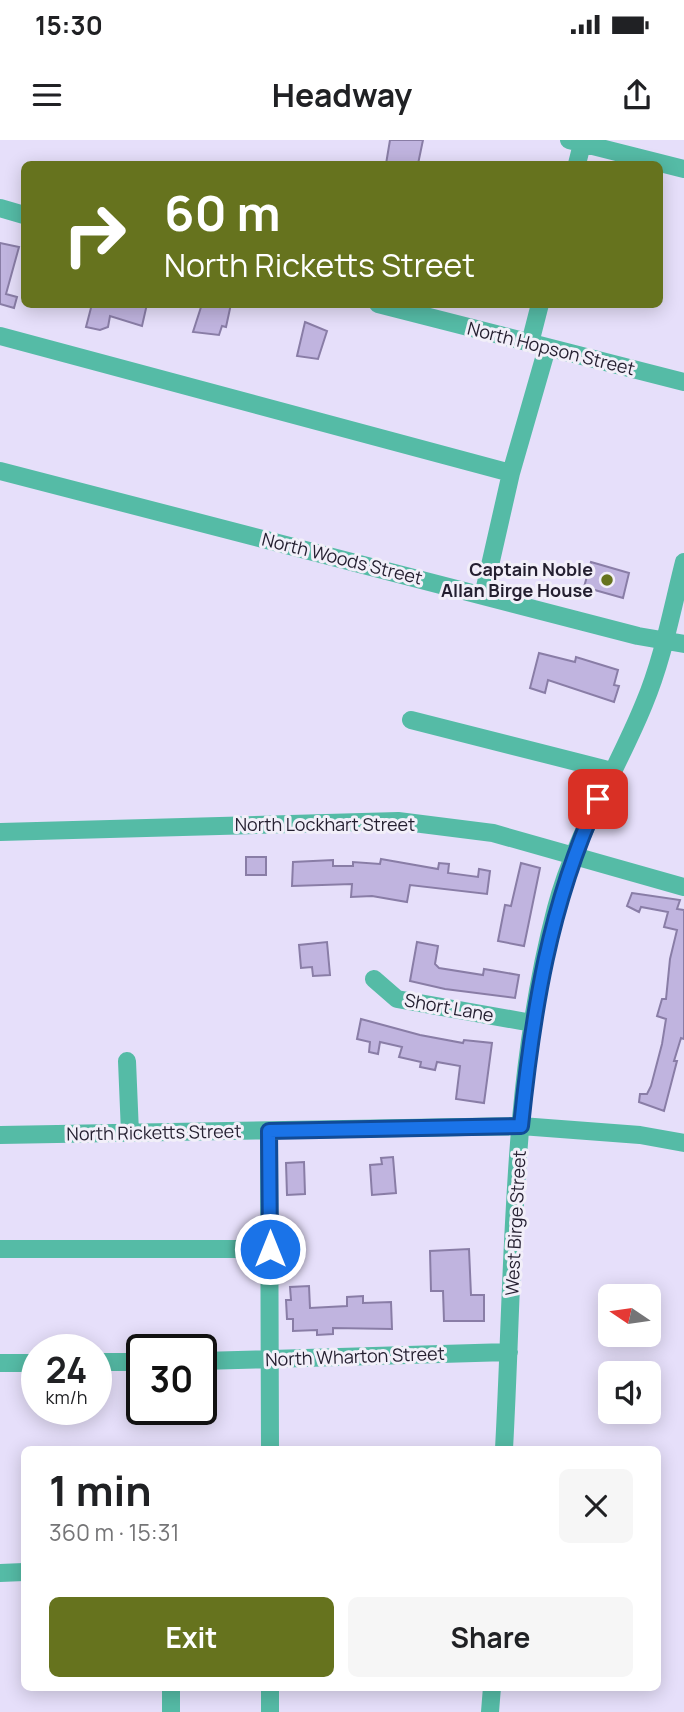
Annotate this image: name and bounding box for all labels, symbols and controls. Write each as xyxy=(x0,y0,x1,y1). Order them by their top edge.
text: 15:30 xyxy=(35,7,103,43)
text: Headway xyxy=(272,73,412,117)
icon: menu xyxy=(28,76,66,114)
icon: share xyxy=(618,76,656,114)
text: 60 m xyxy=(164,179,281,246)
icon: right xyxy=(49,189,140,280)
text: North Ricketts Street xyxy=(164,243,475,287)
street label: North Hopson Street xyxy=(465,316,637,380)
street label: North Woods Street xyxy=(259,526,425,590)
place label: Captain Noble Allan Birge House xyxy=(441,557,593,602)
marker: Captain Noble Allan Birge House xyxy=(599,572,615,588)
pin xyxy=(568,769,628,829)
icon: arrive xyxy=(579,780,617,818)
street label: North Lockhart Street xyxy=(235,812,415,836)
street label: Short Lane xyxy=(403,987,496,1027)
street label: North Ricketts Street xyxy=(66,1118,242,1146)
street label: West Birge Street xyxy=(499,1150,531,1296)
position arrow xyxy=(233,1212,307,1286)
north arrow xyxy=(598,1284,662,1348)
map controls xyxy=(598,1284,661,1424)
speed limit sign: 30 xyxy=(126,1334,217,1425)
street label: North Wharton Street xyxy=(265,1341,445,1371)
text: 24 xyxy=(46,1346,87,1394)
button: sound xyxy=(598,1361,661,1424)
text: km/h xyxy=(46,1385,87,1409)
text: 1 min xyxy=(49,1461,152,1519)
button: close xyxy=(559,1469,633,1543)
text: 360 m · 15:31 xyxy=(49,1516,179,1548)
button: Exit xyxy=(49,1597,334,1677)
button: Share xyxy=(348,1597,633,1677)

